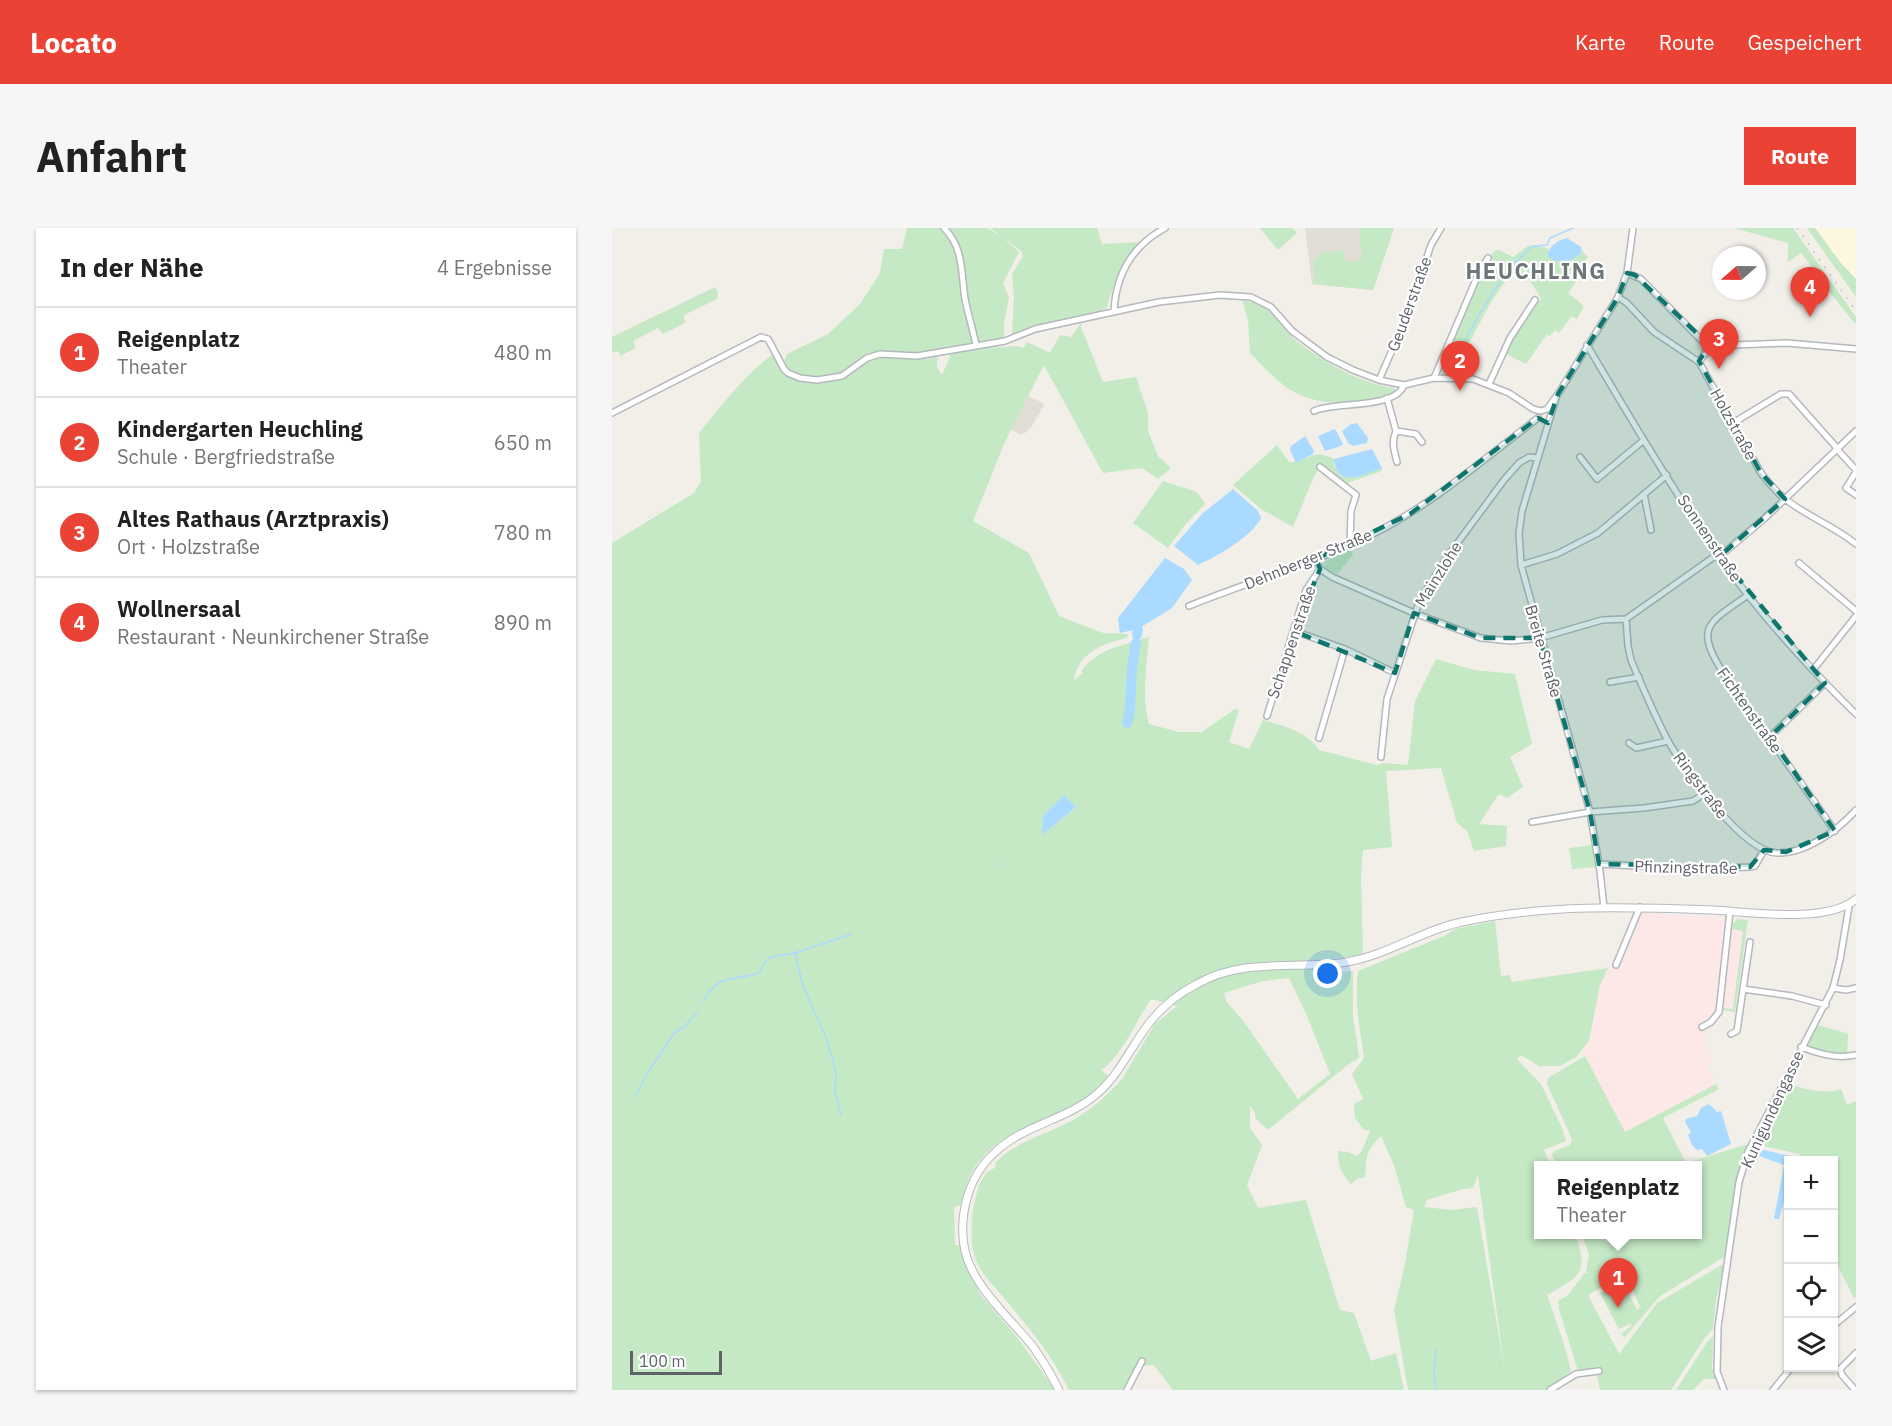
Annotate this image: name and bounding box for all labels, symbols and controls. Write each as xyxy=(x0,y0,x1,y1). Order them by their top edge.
text: Locato xyxy=(30,24,117,61)
text: Karte xyxy=(1575,28,1626,56)
text: Route xyxy=(1659,28,1715,56)
text: Gespeichert xyxy=(1748,28,1862,56)
button: Route xyxy=(1744,127,1856,185)
text: Anfahrt xyxy=(36,129,187,184)
north arrow xyxy=(1712,246,1766,300)
text: In der Nähe xyxy=(60,250,204,284)
text: 4 Ergebnisse xyxy=(437,254,552,281)
street label: Geuderstraße xyxy=(1383,254,1436,354)
district label: HEUCHLING xyxy=(1465,256,1607,285)
pin: 4 xyxy=(1790,268,1830,317)
pin: 3 xyxy=(1700,320,1738,369)
text: Reigenplatz xyxy=(117,324,240,353)
text: 1 xyxy=(74,339,86,366)
text: 480 m xyxy=(494,339,552,366)
pin: 2 xyxy=(1440,342,1480,391)
text: Theater xyxy=(117,353,187,380)
street label: Holzstraße xyxy=(1706,385,1762,463)
text: Kindergarten Heuchling xyxy=(117,414,363,443)
text: 2 xyxy=(74,429,86,456)
text: 650 m xyxy=(494,429,552,456)
text: Schule · Bergfriedstraße xyxy=(117,443,335,470)
street label: Sonnenstraße xyxy=(1673,491,1747,586)
text: Altes Rathaus (Arztpraxis) xyxy=(117,504,389,533)
text: 3 xyxy=(74,519,86,546)
text: 780 m xyxy=(494,519,552,546)
street label: Dehnberger Straße xyxy=(1241,524,1375,594)
text: Ort · Holzstraße xyxy=(117,533,260,560)
street label: Mainzlohe xyxy=(1410,537,1466,610)
street label: Schappenstraße xyxy=(1262,583,1320,701)
text: Wollnersaal xyxy=(117,594,241,623)
street label: Breite Straße xyxy=(1521,602,1567,700)
text: 4 xyxy=(74,609,86,636)
text: 890 m xyxy=(494,609,552,636)
text: Restaurant · Neunkirchener Straße xyxy=(117,623,429,650)
street label: Fichtenstraße xyxy=(1713,663,1787,757)
street label: Ringstraße xyxy=(1669,748,1733,823)
street label: Pfinzingstraße xyxy=(1634,856,1738,878)
your location xyxy=(1313,959,1342,988)
street label: Kunigundengasse xyxy=(1736,1047,1808,1171)
map controls xyxy=(1784,1156,1838,1372)
button: + xyxy=(1784,1156,1838,1210)
popup xyxy=(1534,1161,1702,1239)
text: Reigenplatz xyxy=(1557,1172,1679,1201)
text: Theater xyxy=(1557,1201,1626,1228)
button: − xyxy=(1784,1210,1838,1264)
pin: 1 xyxy=(1598,1258,1638,1308)
button: locate xyxy=(1784,1264,1838,1318)
button: layers xyxy=(1784,1318,1838,1372)
scale bar xyxy=(630,1348,722,1376)
text: 100 m xyxy=(639,1351,686,1371)

